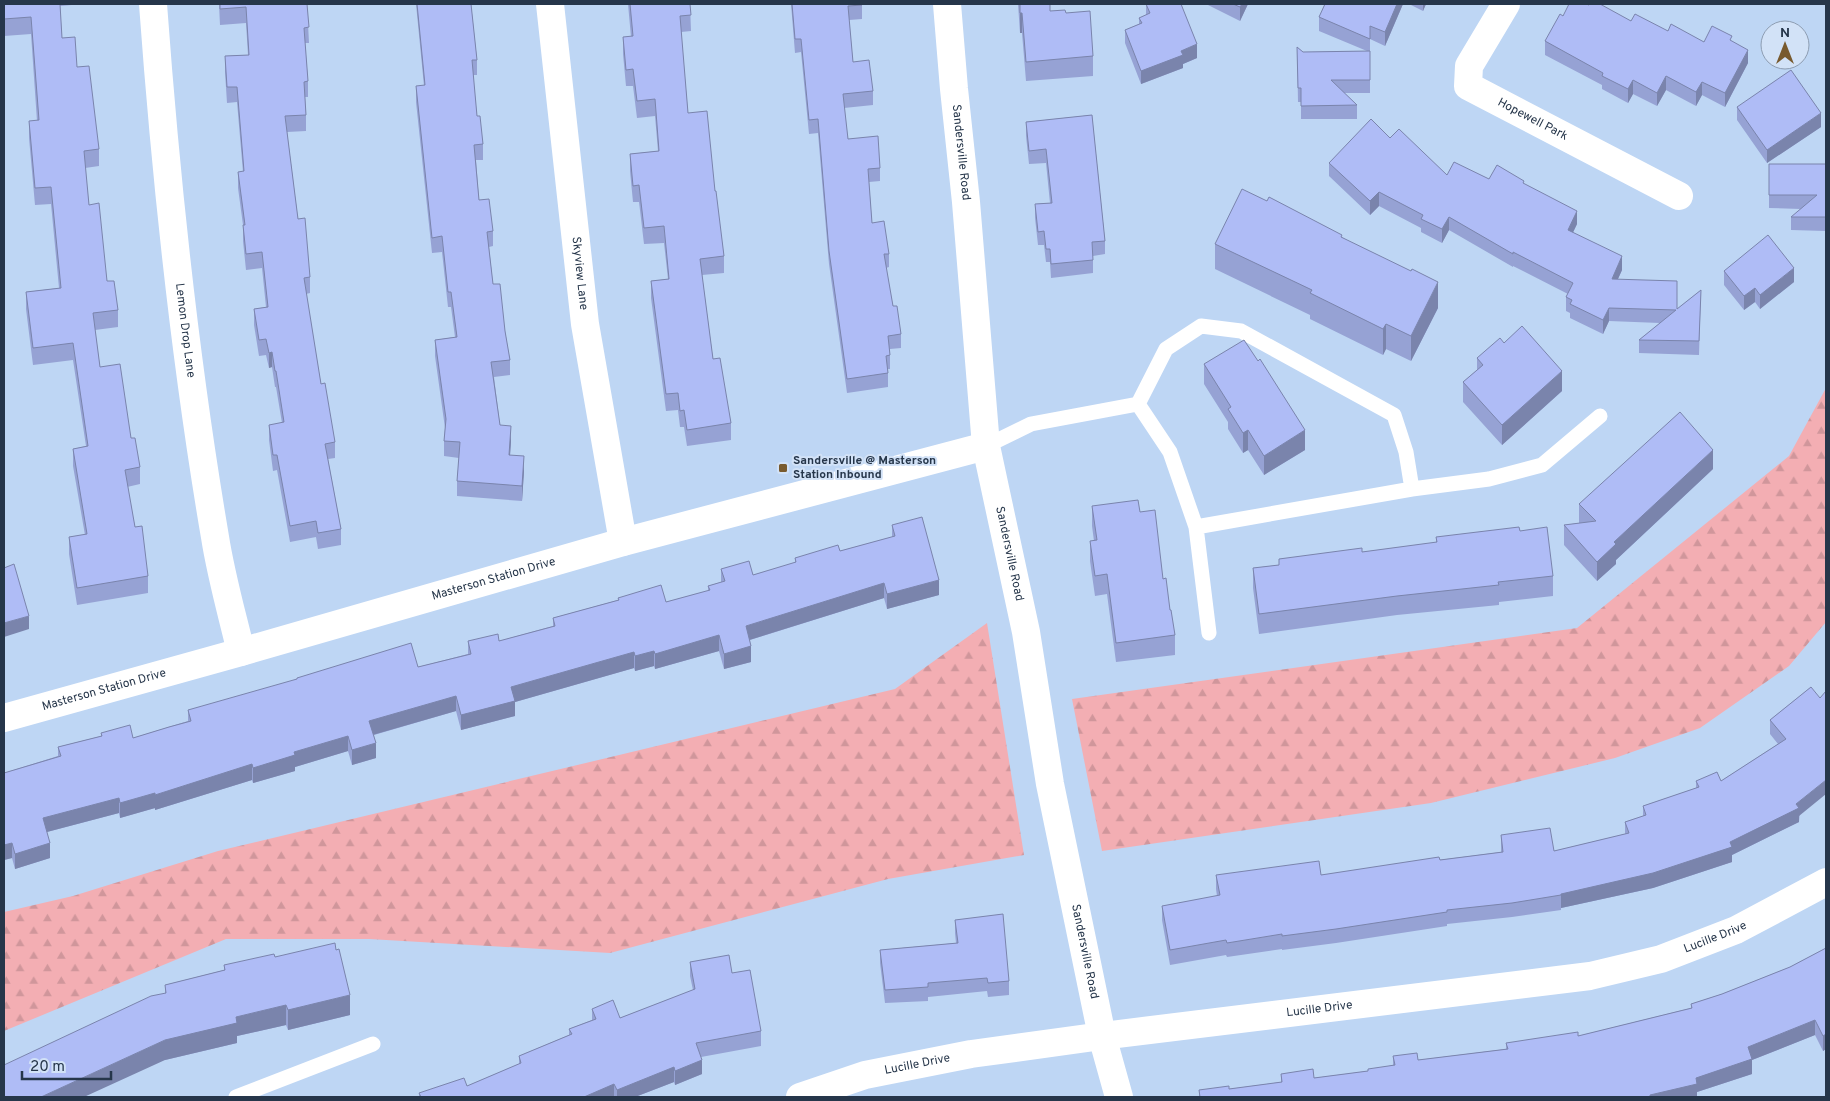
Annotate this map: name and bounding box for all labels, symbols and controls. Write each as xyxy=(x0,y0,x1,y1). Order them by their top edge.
north arrow xyxy=(1760,20,1810,70)
text: N xyxy=(1780,25,1790,42)
street label: Hopewell Park xyxy=(1495,95,1570,145)
street label: Sandersville Road xyxy=(948,103,974,201)
street label: Skyview Lane xyxy=(568,236,591,311)
street label: Lemon Drop Lane xyxy=(171,282,199,379)
place label: Sandersville @ Masterson Station Inbound xyxy=(793,453,936,483)
marker: Sandersville @ Masterson Station Inbound xyxy=(777,462,789,474)
street label: Sandersville Road xyxy=(991,505,1027,603)
street label: Masterson Station Drive xyxy=(430,554,557,605)
street label: Masterson Station Drive xyxy=(40,665,168,715)
street label: Sandersville Road xyxy=(1067,903,1102,1000)
street label: Lucille Drive xyxy=(1682,918,1750,957)
street label: Lucille Drive xyxy=(1285,997,1353,1021)
scale bar xyxy=(22,1048,111,1080)
street label: Lucille Drive xyxy=(883,1050,952,1079)
text: 20 m xyxy=(30,1058,65,1077)

